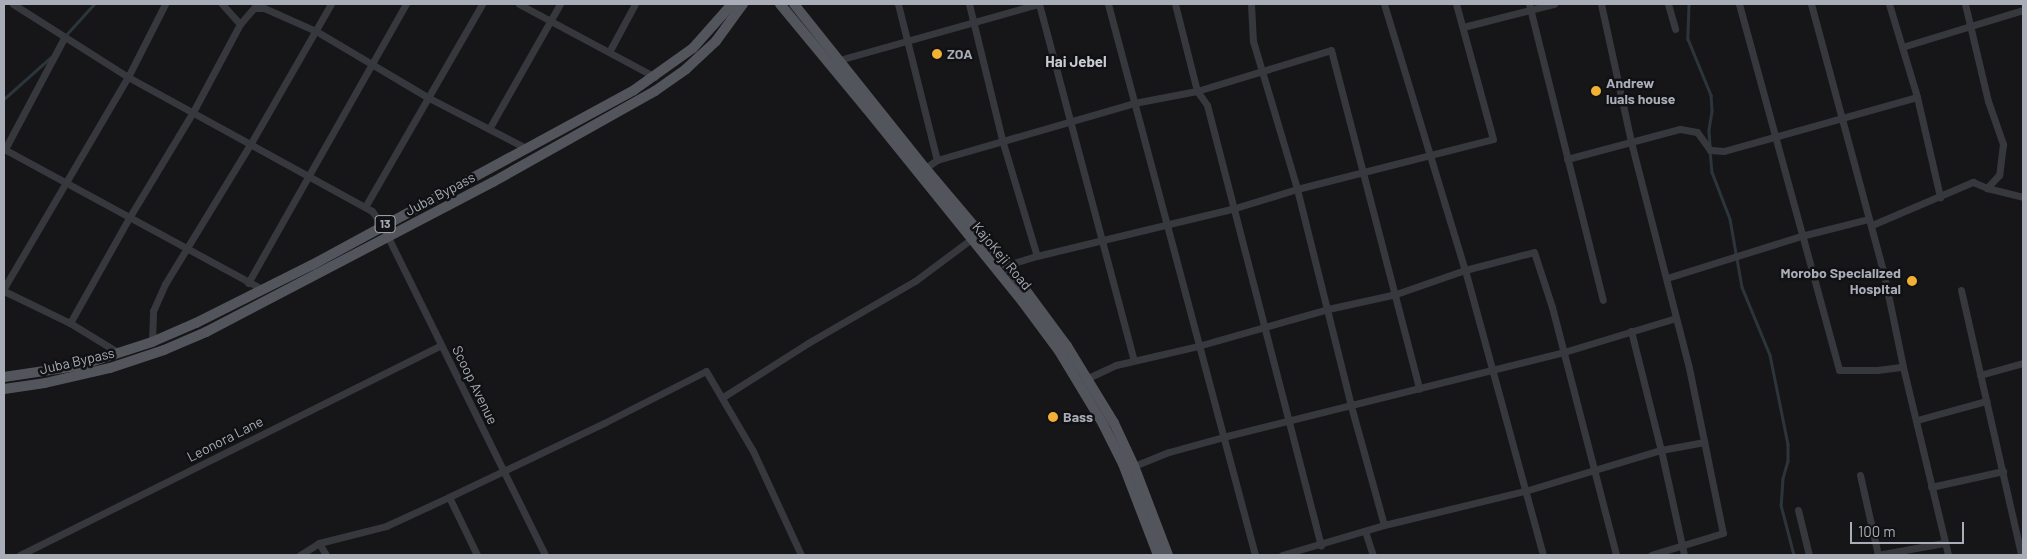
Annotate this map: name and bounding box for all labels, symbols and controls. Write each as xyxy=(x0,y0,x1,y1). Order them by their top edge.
place label: ZOA xyxy=(947,46,973,62)
marker: ZOA xyxy=(931,48,943,60)
district label: Hai Jebel xyxy=(1045,53,1107,71)
place label: Andrew luals house xyxy=(1606,75,1675,108)
marker: Andrew luals house xyxy=(1590,85,1602,97)
street label: Juba Bypass xyxy=(402,169,478,219)
road number: 13 xyxy=(374,214,396,233)
street label: KajoKeji Road xyxy=(969,219,1035,293)
place label: Morobo Specialized Hospital xyxy=(1780,265,1901,298)
marker: Morobo Specialized Hospital xyxy=(1905,274,1919,288)
street label: Scoop Avenue xyxy=(449,343,501,427)
street label: Juba Bypass xyxy=(38,344,116,378)
place label: Bass xyxy=(1063,409,1093,425)
marker: Bass xyxy=(1047,411,1059,423)
street label: Leonora Lane xyxy=(184,413,266,465)
scale bar xyxy=(1852,512,1966,544)
text: 100 m xyxy=(1858,522,1896,540)

